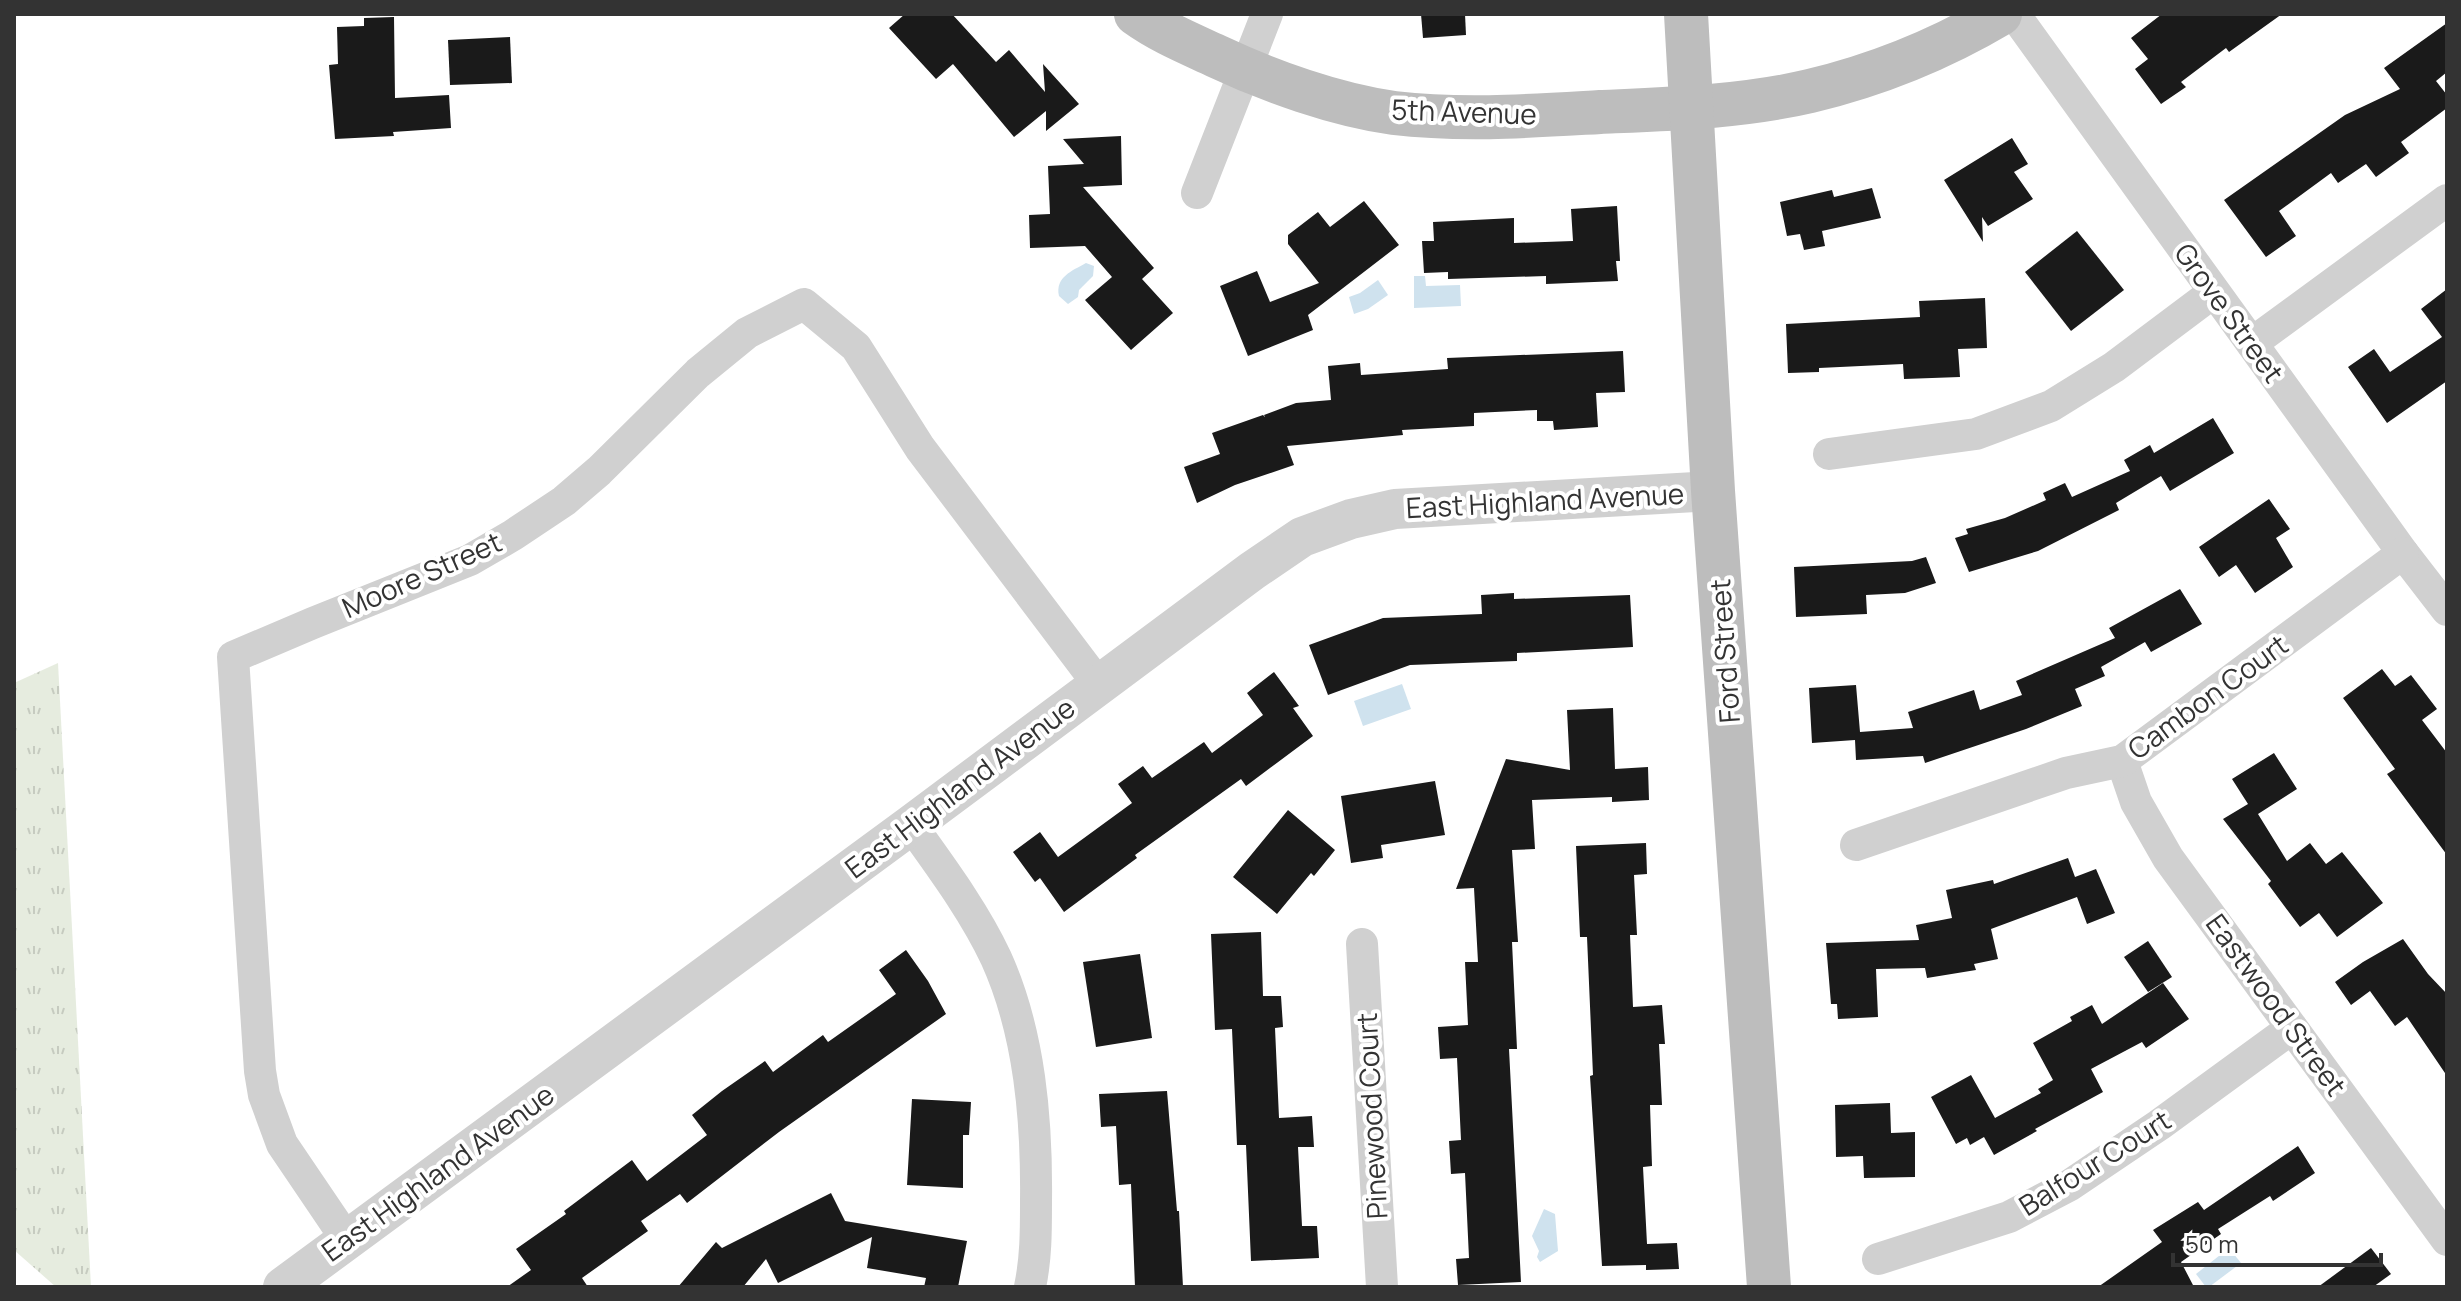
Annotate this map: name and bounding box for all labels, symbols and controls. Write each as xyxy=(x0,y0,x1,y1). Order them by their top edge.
street label: 5th Avenue xyxy=(1391,89,1537,133)
street label: Grove Street xyxy=(2166,235,2293,390)
street label: East Highland Avenue xyxy=(1405,474,1685,526)
street label: Moore Street xyxy=(336,522,507,626)
street label: Ford Street xyxy=(1700,578,1748,724)
street label: Cambon Court xyxy=(2120,625,2295,767)
street label: East Highland Avenue xyxy=(837,688,1082,886)
street label: Eastwood Street xyxy=(2198,906,2356,1103)
street label: Pinewood Court xyxy=(1347,1012,1395,1220)
street label: East Highland Avenue xyxy=(314,1075,561,1269)
street label: Balfour Court xyxy=(2011,1100,2177,1224)
scale bar xyxy=(2173,1217,2381,1267)
text: 50 m xyxy=(2185,1227,2239,1260)

